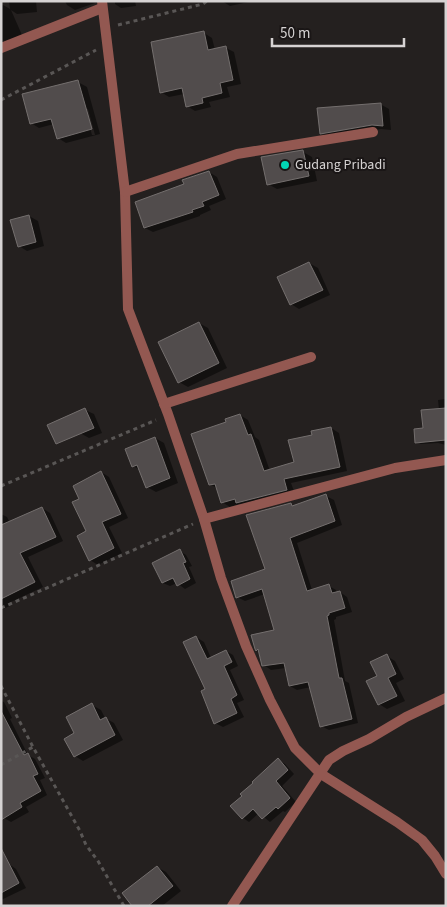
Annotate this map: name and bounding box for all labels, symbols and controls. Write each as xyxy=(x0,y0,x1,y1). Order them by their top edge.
scale bar xyxy=(272,15,404,47)
text: 50 m xyxy=(280,23,310,44)
place label: Gudang Pribadi xyxy=(295,155,386,175)
marker: Gudang Pribadi xyxy=(279,159,291,171)

